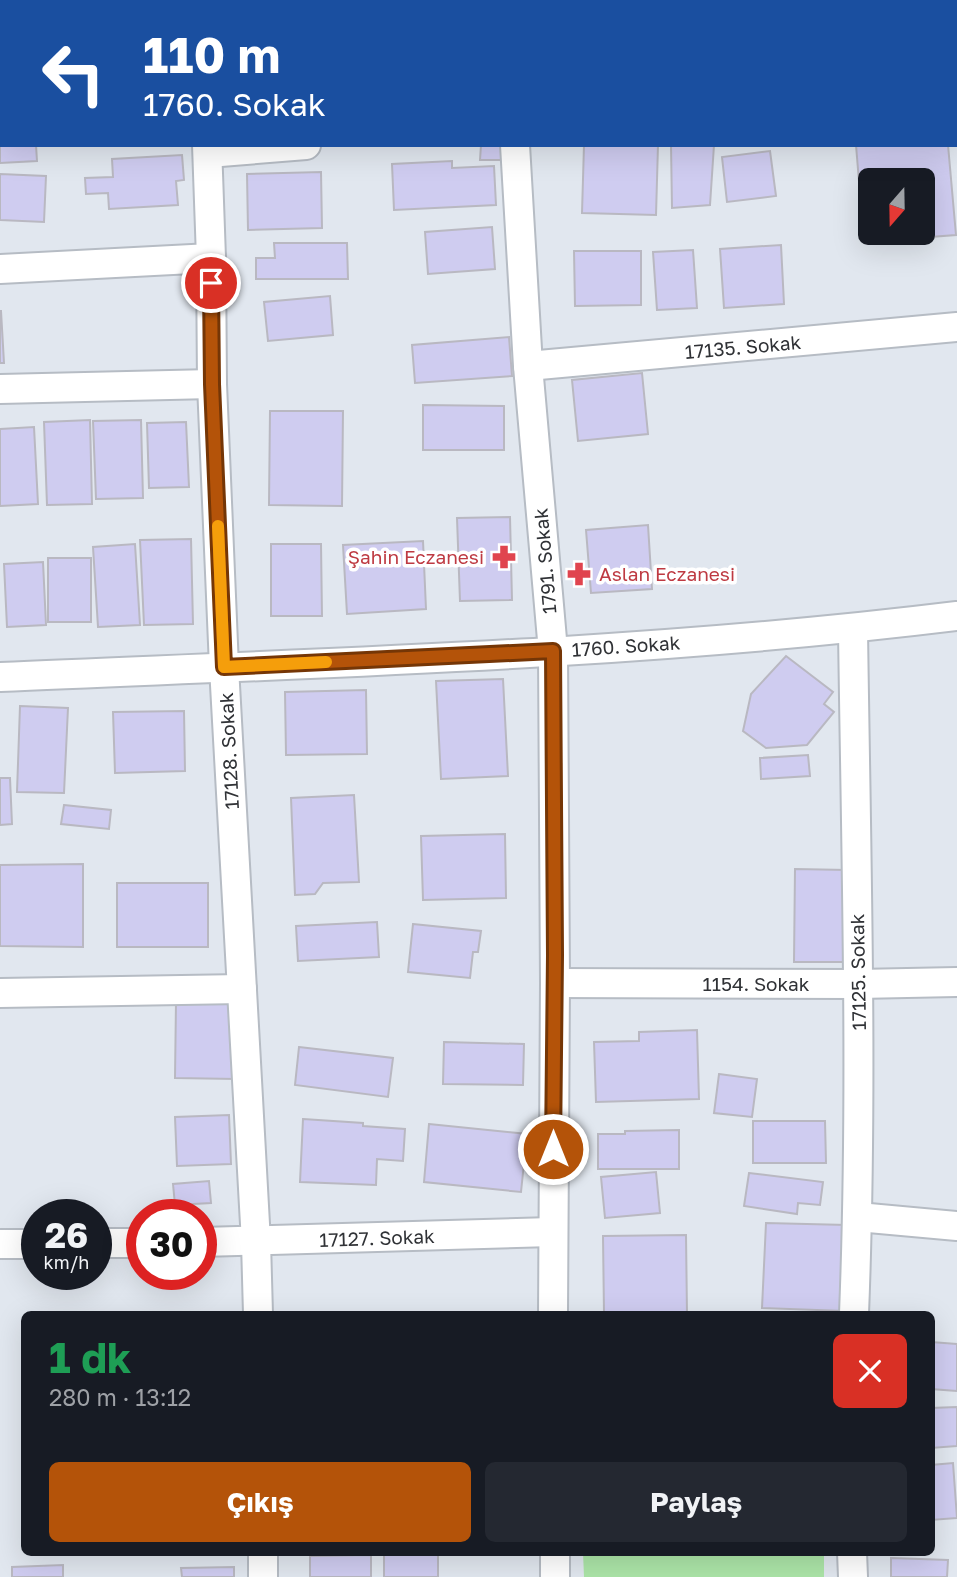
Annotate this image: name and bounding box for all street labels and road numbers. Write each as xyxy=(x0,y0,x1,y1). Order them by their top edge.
street label: 17135. Sokak xyxy=(684,330,802,363)
street label: 1791. Sokak xyxy=(528,507,561,615)
street label: 1760. Sokak xyxy=(571,630,681,661)
street label: 17128. Sokak xyxy=(214,692,243,810)
street label: 17125. Sokak xyxy=(845,913,870,1030)
street label: 1154. Sokak xyxy=(702,972,810,995)
street label: 17127. Sokak xyxy=(319,1224,435,1251)

